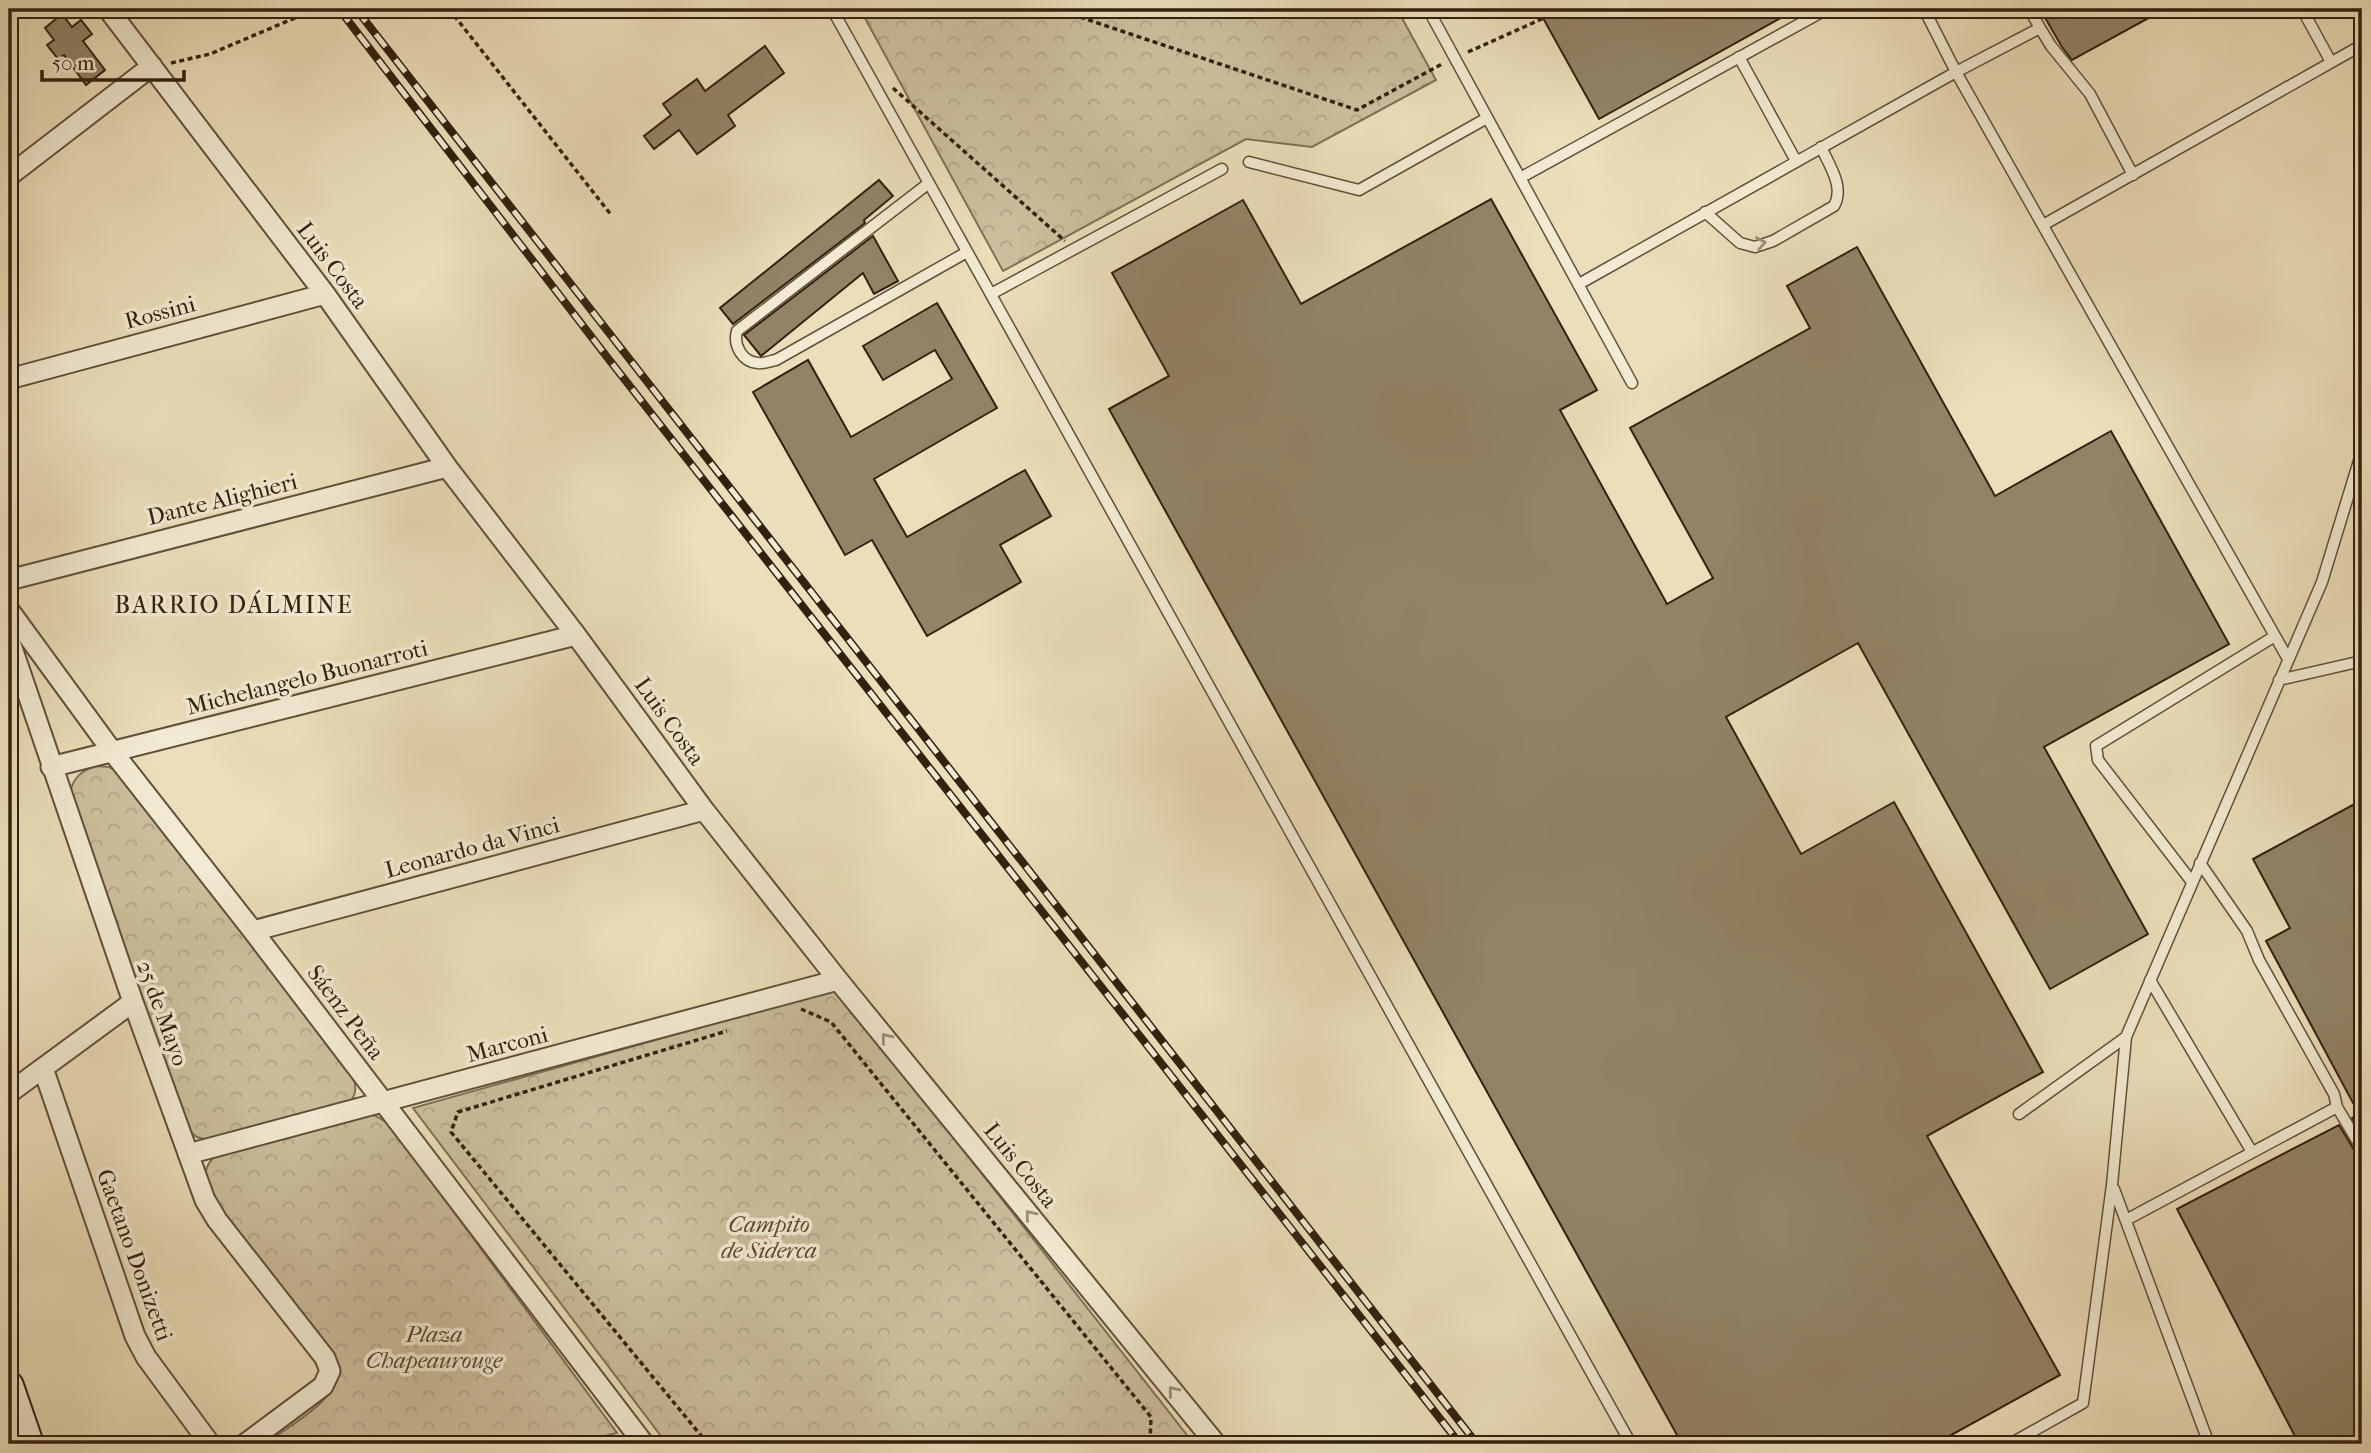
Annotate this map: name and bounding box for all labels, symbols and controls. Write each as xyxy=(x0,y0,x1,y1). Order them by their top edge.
scale bar xyxy=(42,38,184,82)
text: 50 m xyxy=(52,51,95,75)
street label: Luis Costa xyxy=(291,217,374,314)
one-way arrow xyxy=(1755,237,1767,252)
street label: Rossini xyxy=(122,290,199,335)
street label: Dante Alighieri xyxy=(144,468,300,531)
district label: BARRIO DÁLMINE xyxy=(114,590,354,619)
street label: Michelangelo Buonarroti xyxy=(184,634,431,721)
street label: Luis Costa xyxy=(629,672,711,771)
street label: Leonardo da Vinci xyxy=(382,811,562,884)
street label: 25 de Mayo xyxy=(131,957,194,1070)
street label: Sáenz Peña xyxy=(301,960,390,1065)
street label: Marconi xyxy=(463,1021,551,1068)
one-way arrow xyxy=(882,1034,894,1047)
street label: Luis Costa xyxy=(978,1117,1063,1214)
street label: Gaetano Donizetti xyxy=(91,1166,178,1345)
one-way arrow xyxy=(1025,1210,1038,1222)
park label: Campito de Siderca xyxy=(721,1211,817,1264)
park label: Plaza Chapeaurouge xyxy=(366,1321,503,1374)
one-way arrow xyxy=(1169,1387,1181,1400)

